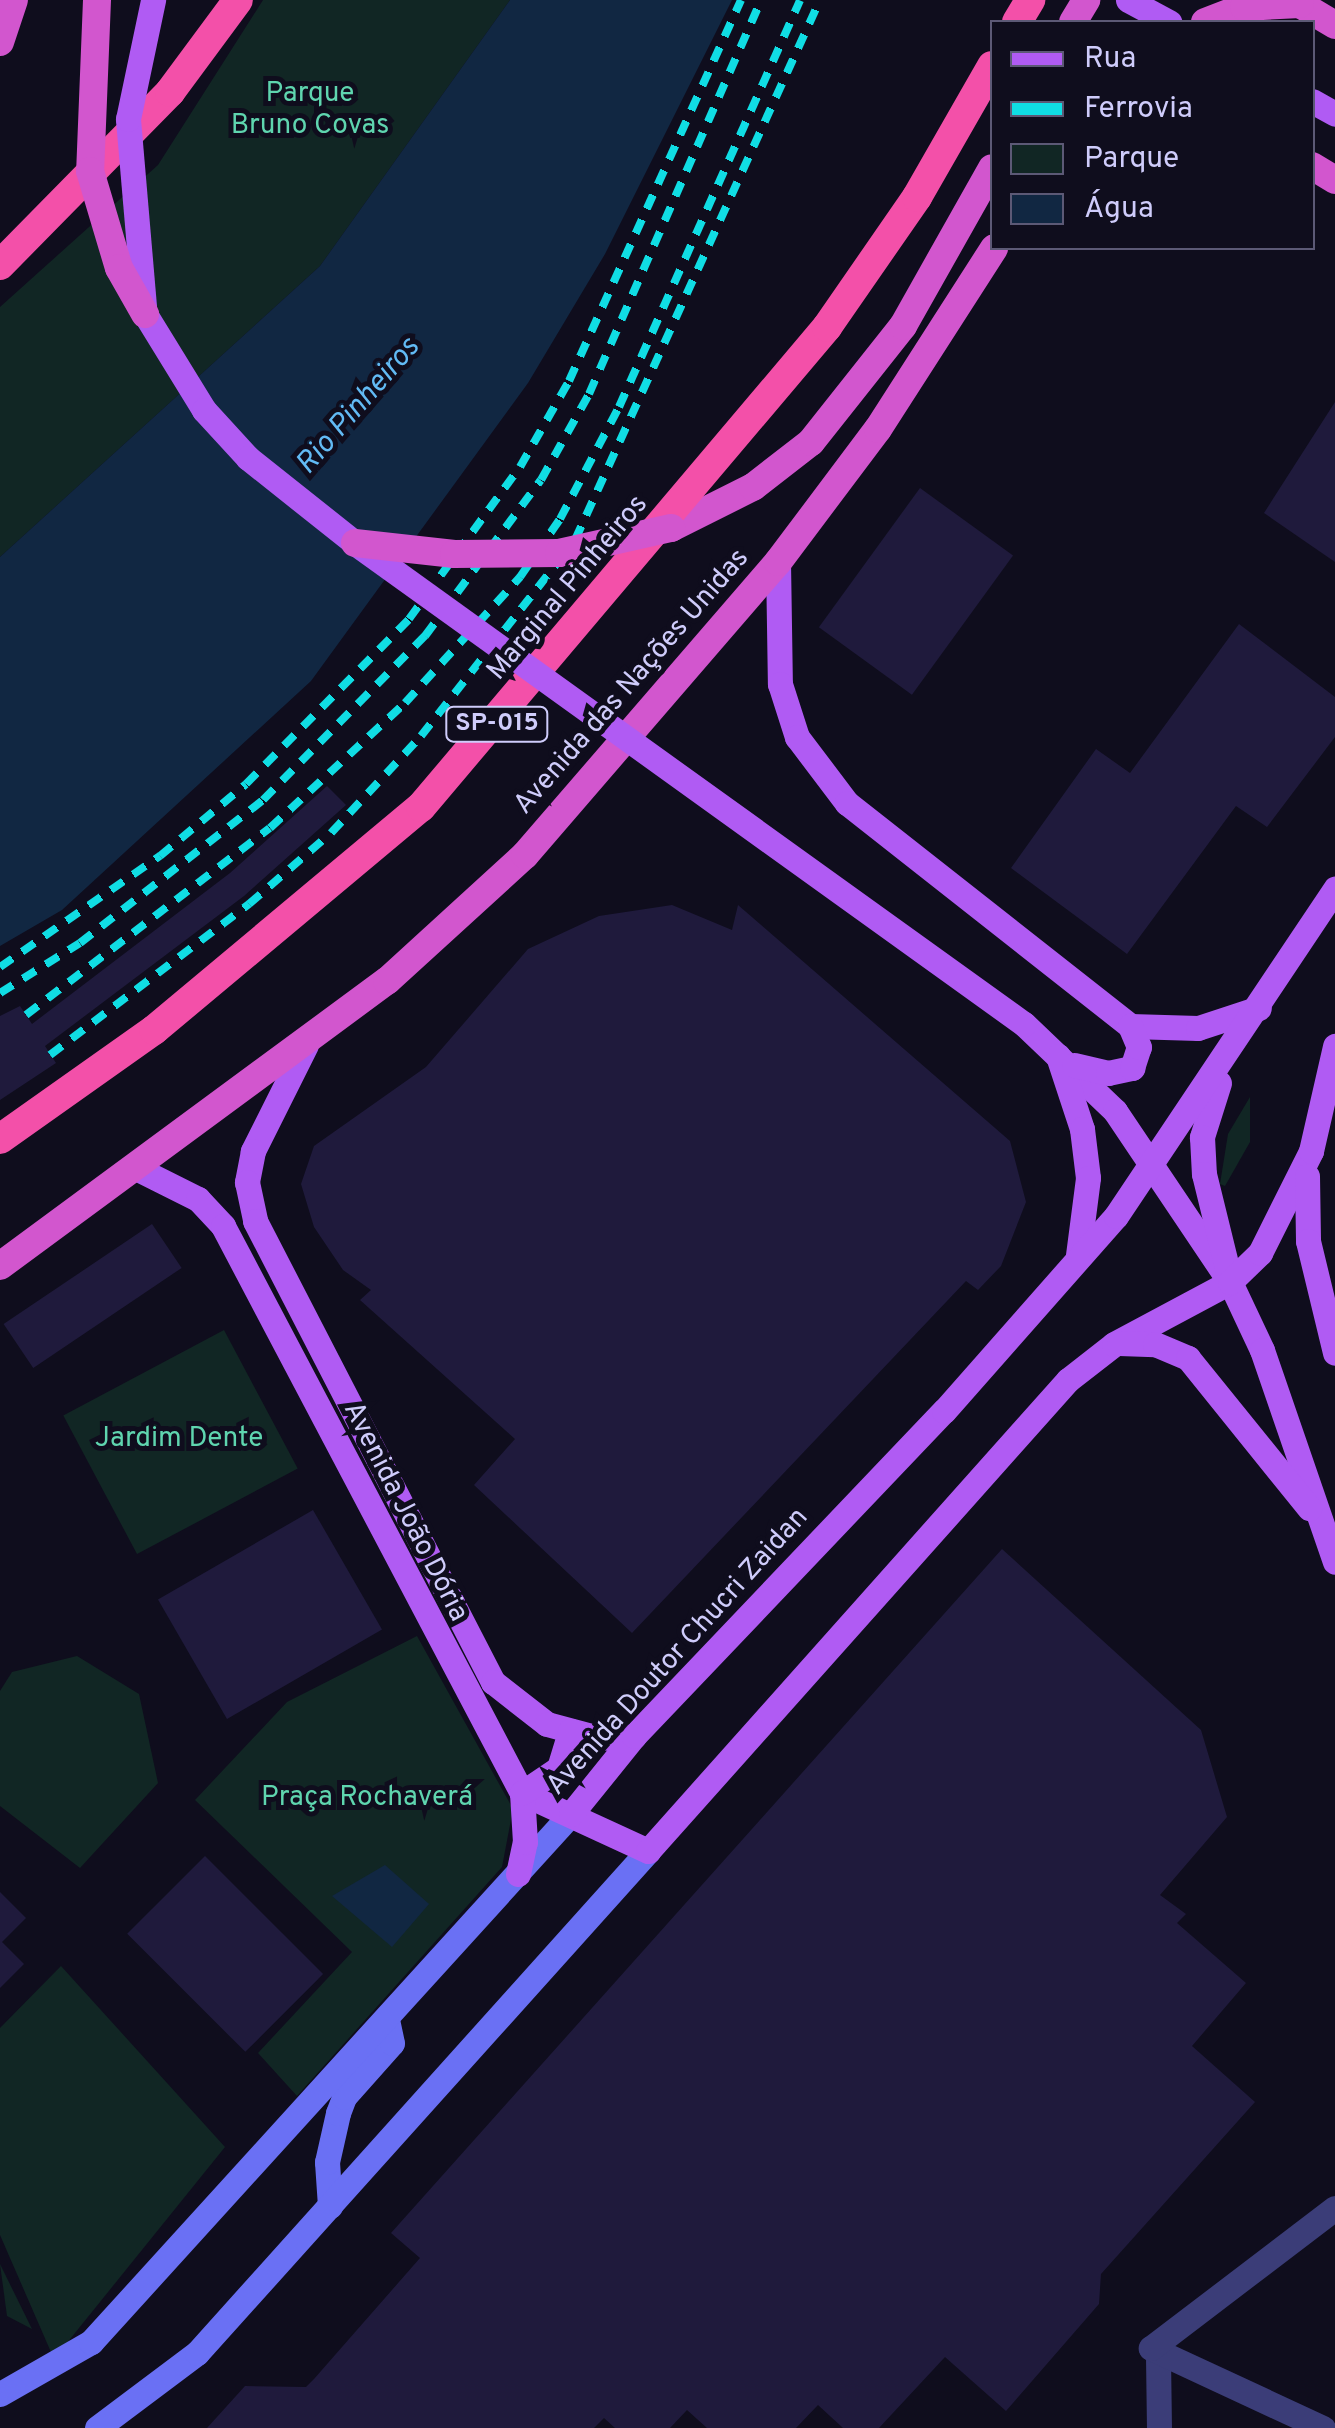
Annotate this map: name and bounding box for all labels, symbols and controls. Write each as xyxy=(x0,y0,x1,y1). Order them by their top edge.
legend xyxy=(990,20,1315,250)
text: Rua xyxy=(1084,41,1136,78)
park label: Parque Bruno Covas xyxy=(231,77,389,143)
text: Ferrovia xyxy=(1084,91,1193,128)
text: Parque xyxy=(1084,141,1179,178)
text: Água xyxy=(1084,191,1154,228)
water label: Rio Pinheiros xyxy=(290,331,428,483)
street label: Marginal Pinheiros xyxy=(481,488,655,688)
street label: Avenida das Nações Unidas xyxy=(507,542,757,822)
road number: SP-015 xyxy=(444,704,550,744)
street label: Avenida João Dória xyxy=(335,1397,475,1627)
park label: Jardim Dente xyxy=(95,1422,263,1456)
street label: Avenida Doutor Chucri Zaidan xyxy=(540,1501,816,1803)
park label: Praça Rochaverá xyxy=(261,1781,473,1815)

